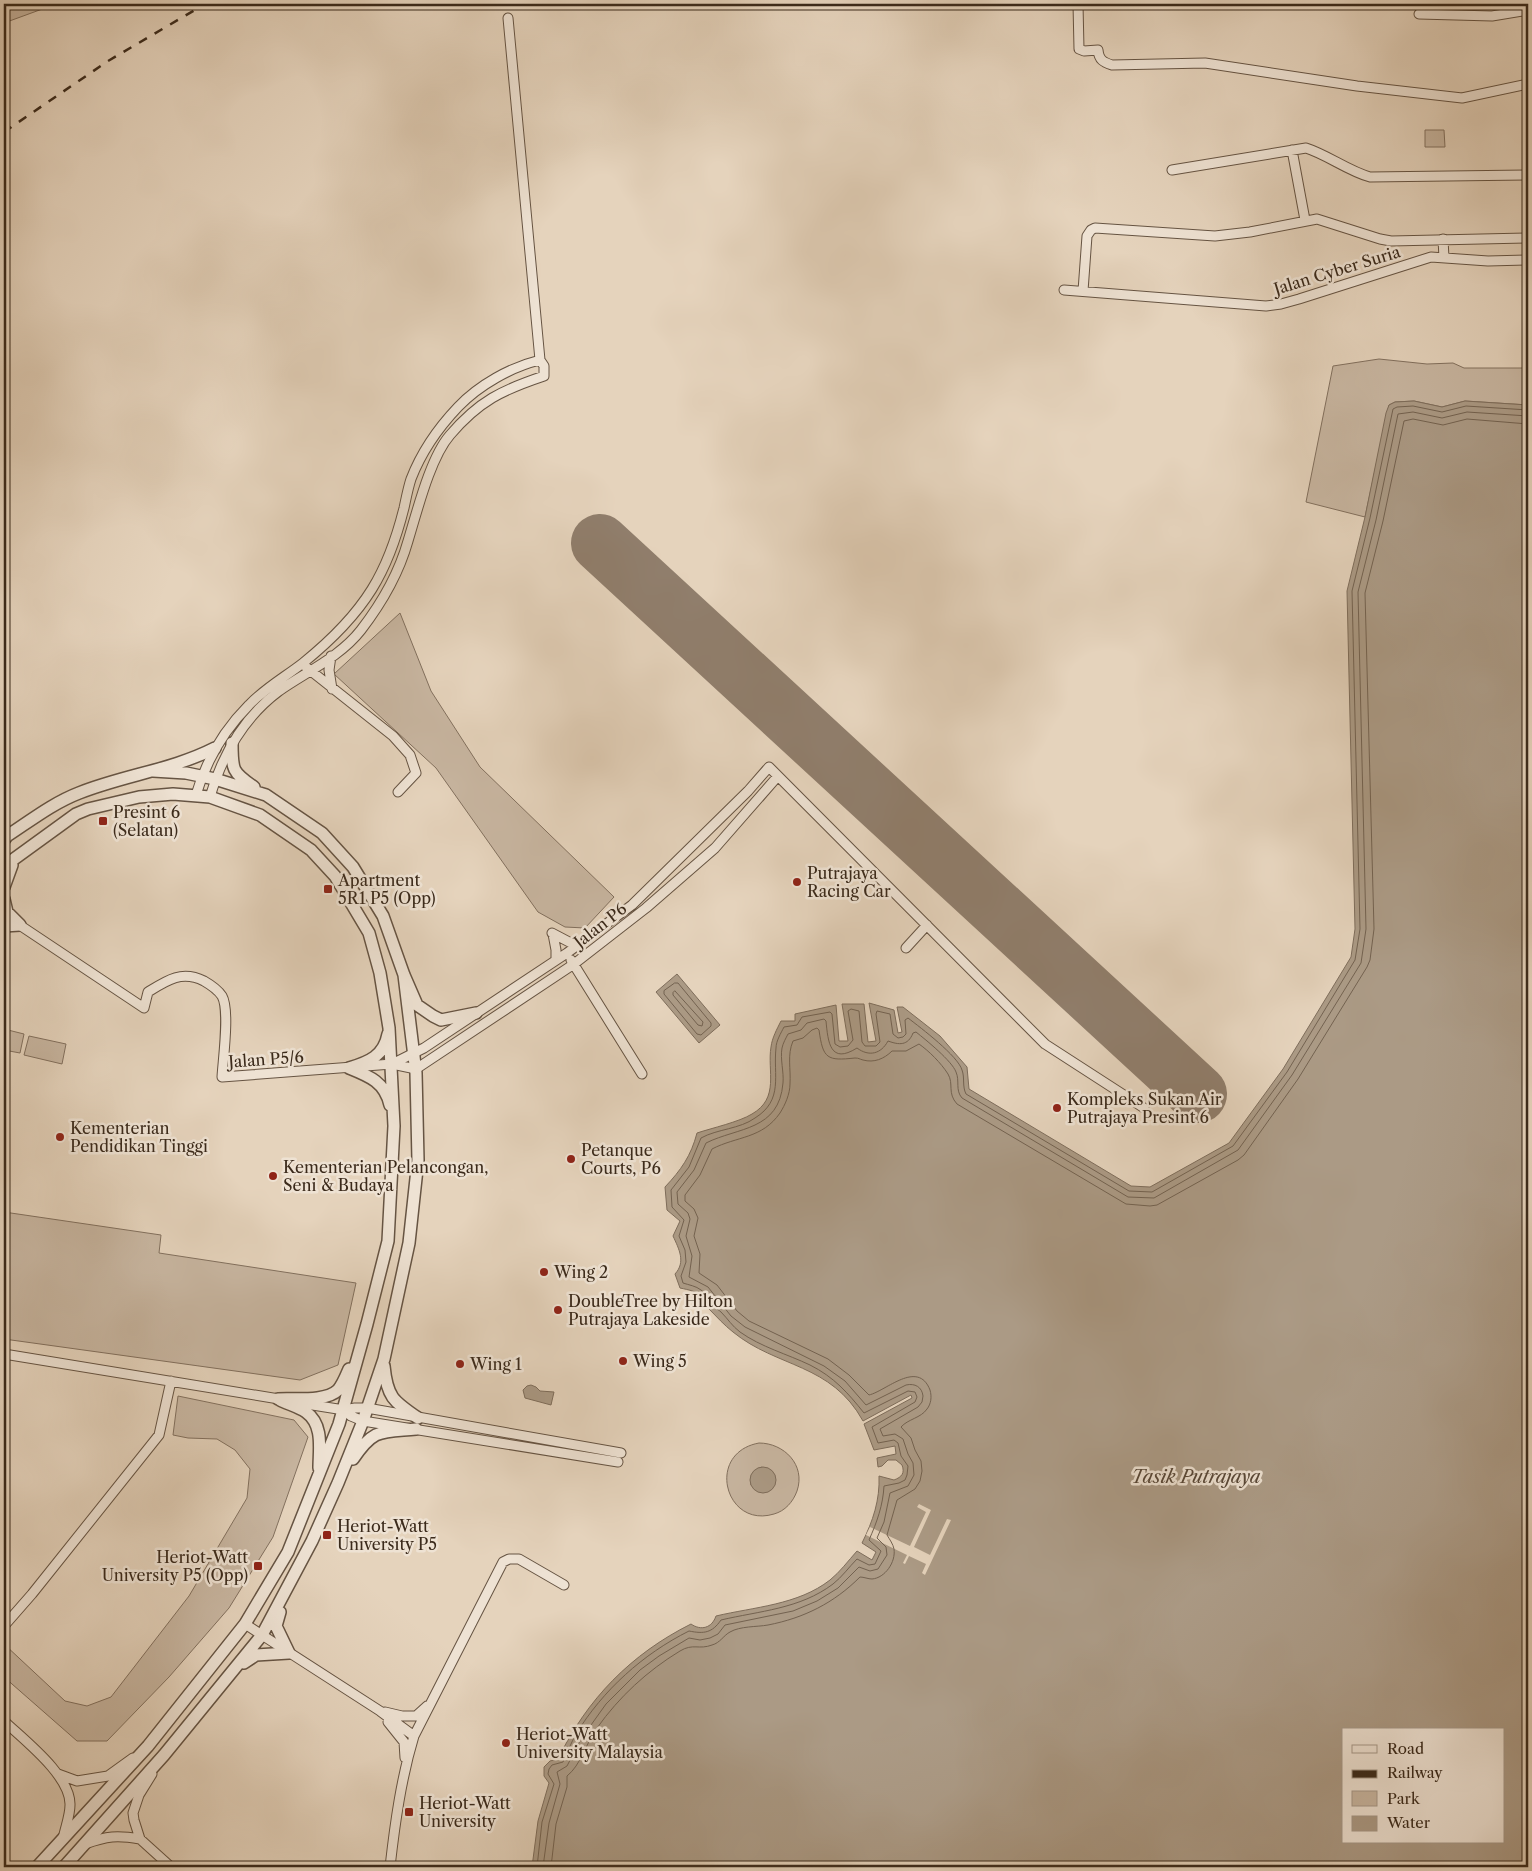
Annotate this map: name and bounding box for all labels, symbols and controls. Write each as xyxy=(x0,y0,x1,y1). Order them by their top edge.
street label: Jalan Cyber Suria xyxy=(1268,241,1403,300)
place label: Presint 6 (Selatan) xyxy=(113,802,180,840)
marker: Presint 6 (Selatan) xyxy=(97,815,109,827)
place label: Putrajaya Racing Car xyxy=(807,863,891,901)
place label: Apartment 5R1 P5 (Opp) xyxy=(337,870,436,908)
marker: Putrajaya Racing Car xyxy=(791,876,803,888)
marker: Apartment 5R1 P5 (Opp) xyxy=(322,883,334,895)
street label: Jalan P6 xyxy=(567,898,630,954)
street label: Jalan P5/6 xyxy=(225,1046,304,1072)
place label: Kompleks Sukan Air Putrajaya Presint 6 xyxy=(1067,1089,1222,1127)
marker: Kompleks Sukan Air Putrajaya Presint 6 xyxy=(1051,1102,1063,1114)
place label: Kementerian Pendidikan Tinggi xyxy=(70,1118,208,1156)
marker: Kementerian Pendidikan Tinggi xyxy=(54,1131,66,1143)
place label: Petanque Courts, P6 xyxy=(581,1140,661,1178)
marker: Petanque Courts, P6 xyxy=(565,1153,577,1165)
place label: Kementerian Pelancongan, Seni & Budaya xyxy=(283,1157,488,1195)
marker: Kementerian Pelancongan, Seni & Budaya xyxy=(267,1170,279,1182)
place label: Wing 2 xyxy=(553,1262,608,1282)
marker: Wing 2 xyxy=(538,1266,550,1278)
place label: DoubleTree by Hilton Putrajaya Lakeside xyxy=(568,1291,733,1329)
marker: DoubleTree by Hilton Putrajaya Lakeside xyxy=(552,1304,564,1316)
place label: Wing 5 xyxy=(632,1351,687,1371)
place label: Wing 1 xyxy=(469,1354,522,1374)
marker: Wing 5 xyxy=(617,1355,629,1367)
marker: Wing 1 xyxy=(454,1358,466,1370)
water label: Tasik Putrajaya xyxy=(1132,1466,1261,1488)
place label: Heriot-Watt University P5 xyxy=(337,1516,437,1554)
marker: Heriot-Watt University P5 xyxy=(321,1529,333,1541)
place label: Heriot-Watt University P5 (Opp) xyxy=(102,1547,248,1585)
marker: Heriot-Watt University P5 (Opp) xyxy=(252,1560,264,1572)
place label: Heriot-Watt University Malaysia xyxy=(516,1724,663,1762)
legend xyxy=(1342,1728,1504,1844)
marker: Heriot-Watt University Malaysia xyxy=(500,1737,512,1749)
text: Road xyxy=(1387,1739,1424,1758)
text: Railway xyxy=(1387,1763,1443,1782)
text: Park xyxy=(1387,1789,1421,1808)
place label: Heriot-Watt University xyxy=(419,1793,511,1831)
marker: Heriot-Watt University xyxy=(403,1806,415,1818)
text: Water xyxy=(1386,1813,1431,1832)

